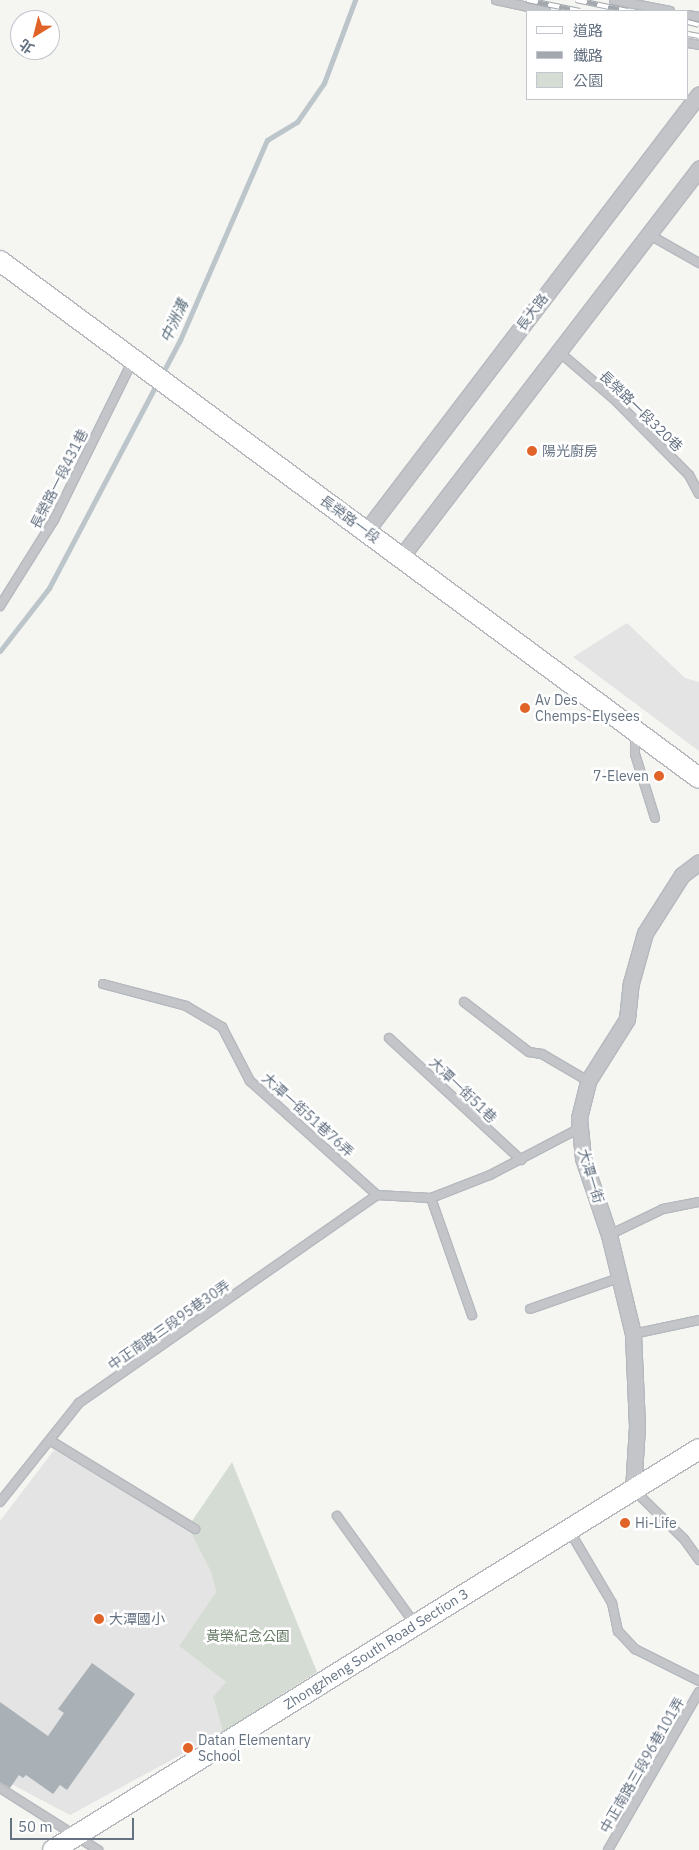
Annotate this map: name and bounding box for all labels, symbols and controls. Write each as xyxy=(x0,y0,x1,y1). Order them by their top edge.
north arrow xyxy=(10,10,60,60)
legend xyxy=(526,10,689,100)
text: 道路 xyxy=(573,21,603,40)
text: 北 xyxy=(16,35,38,58)
text: 鐵路 xyxy=(573,46,603,65)
text: 公園 xyxy=(573,71,603,90)
street label: 長大路 xyxy=(513,290,551,334)
water label: 中洲溝 xyxy=(156,297,192,345)
street label: 長榮路一段320巷 xyxy=(596,367,686,455)
street label: 長榮路一段431巷 xyxy=(27,427,91,531)
place label: 陽光廚房 xyxy=(542,443,598,459)
marker: 陽光廚房 xyxy=(526,445,538,457)
street label: 長榮路一段 xyxy=(317,492,383,546)
place label: Av Des Chemps-Elysees xyxy=(535,692,640,724)
marker: Av Des Chemps-Elysees xyxy=(519,702,531,714)
place label: 7-Eleven xyxy=(593,768,649,784)
marker: 7-Eleven xyxy=(653,770,665,782)
street label: 大潭一街51巷 xyxy=(426,1054,500,1126)
street label: 大潭一街51巷76弄 xyxy=(259,1069,357,1161)
street label: 大潭一街 xyxy=(575,1147,607,1205)
street label: 中正南路三段95巷30弄 xyxy=(105,1276,233,1374)
place label: Hi-Life xyxy=(635,1515,677,1531)
marker: Hi-Life xyxy=(619,1517,631,1529)
street label: Zhongzheng South Road Section 3 xyxy=(281,1585,471,1713)
place label: 大潭國小 xyxy=(109,1611,165,1627)
marker: 大潭國小 xyxy=(93,1613,105,1625)
park label: 黃榮紀念公園 xyxy=(206,1628,290,1644)
street label: 中正南路三段96巷101弄 xyxy=(596,1694,688,1836)
place label: Datan Elementary School xyxy=(198,1732,311,1764)
marker: Datan Elementary School xyxy=(182,1742,194,1754)
scale bar xyxy=(12,1808,136,1840)
text: 50 m xyxy=(18,1817,53,1836)

